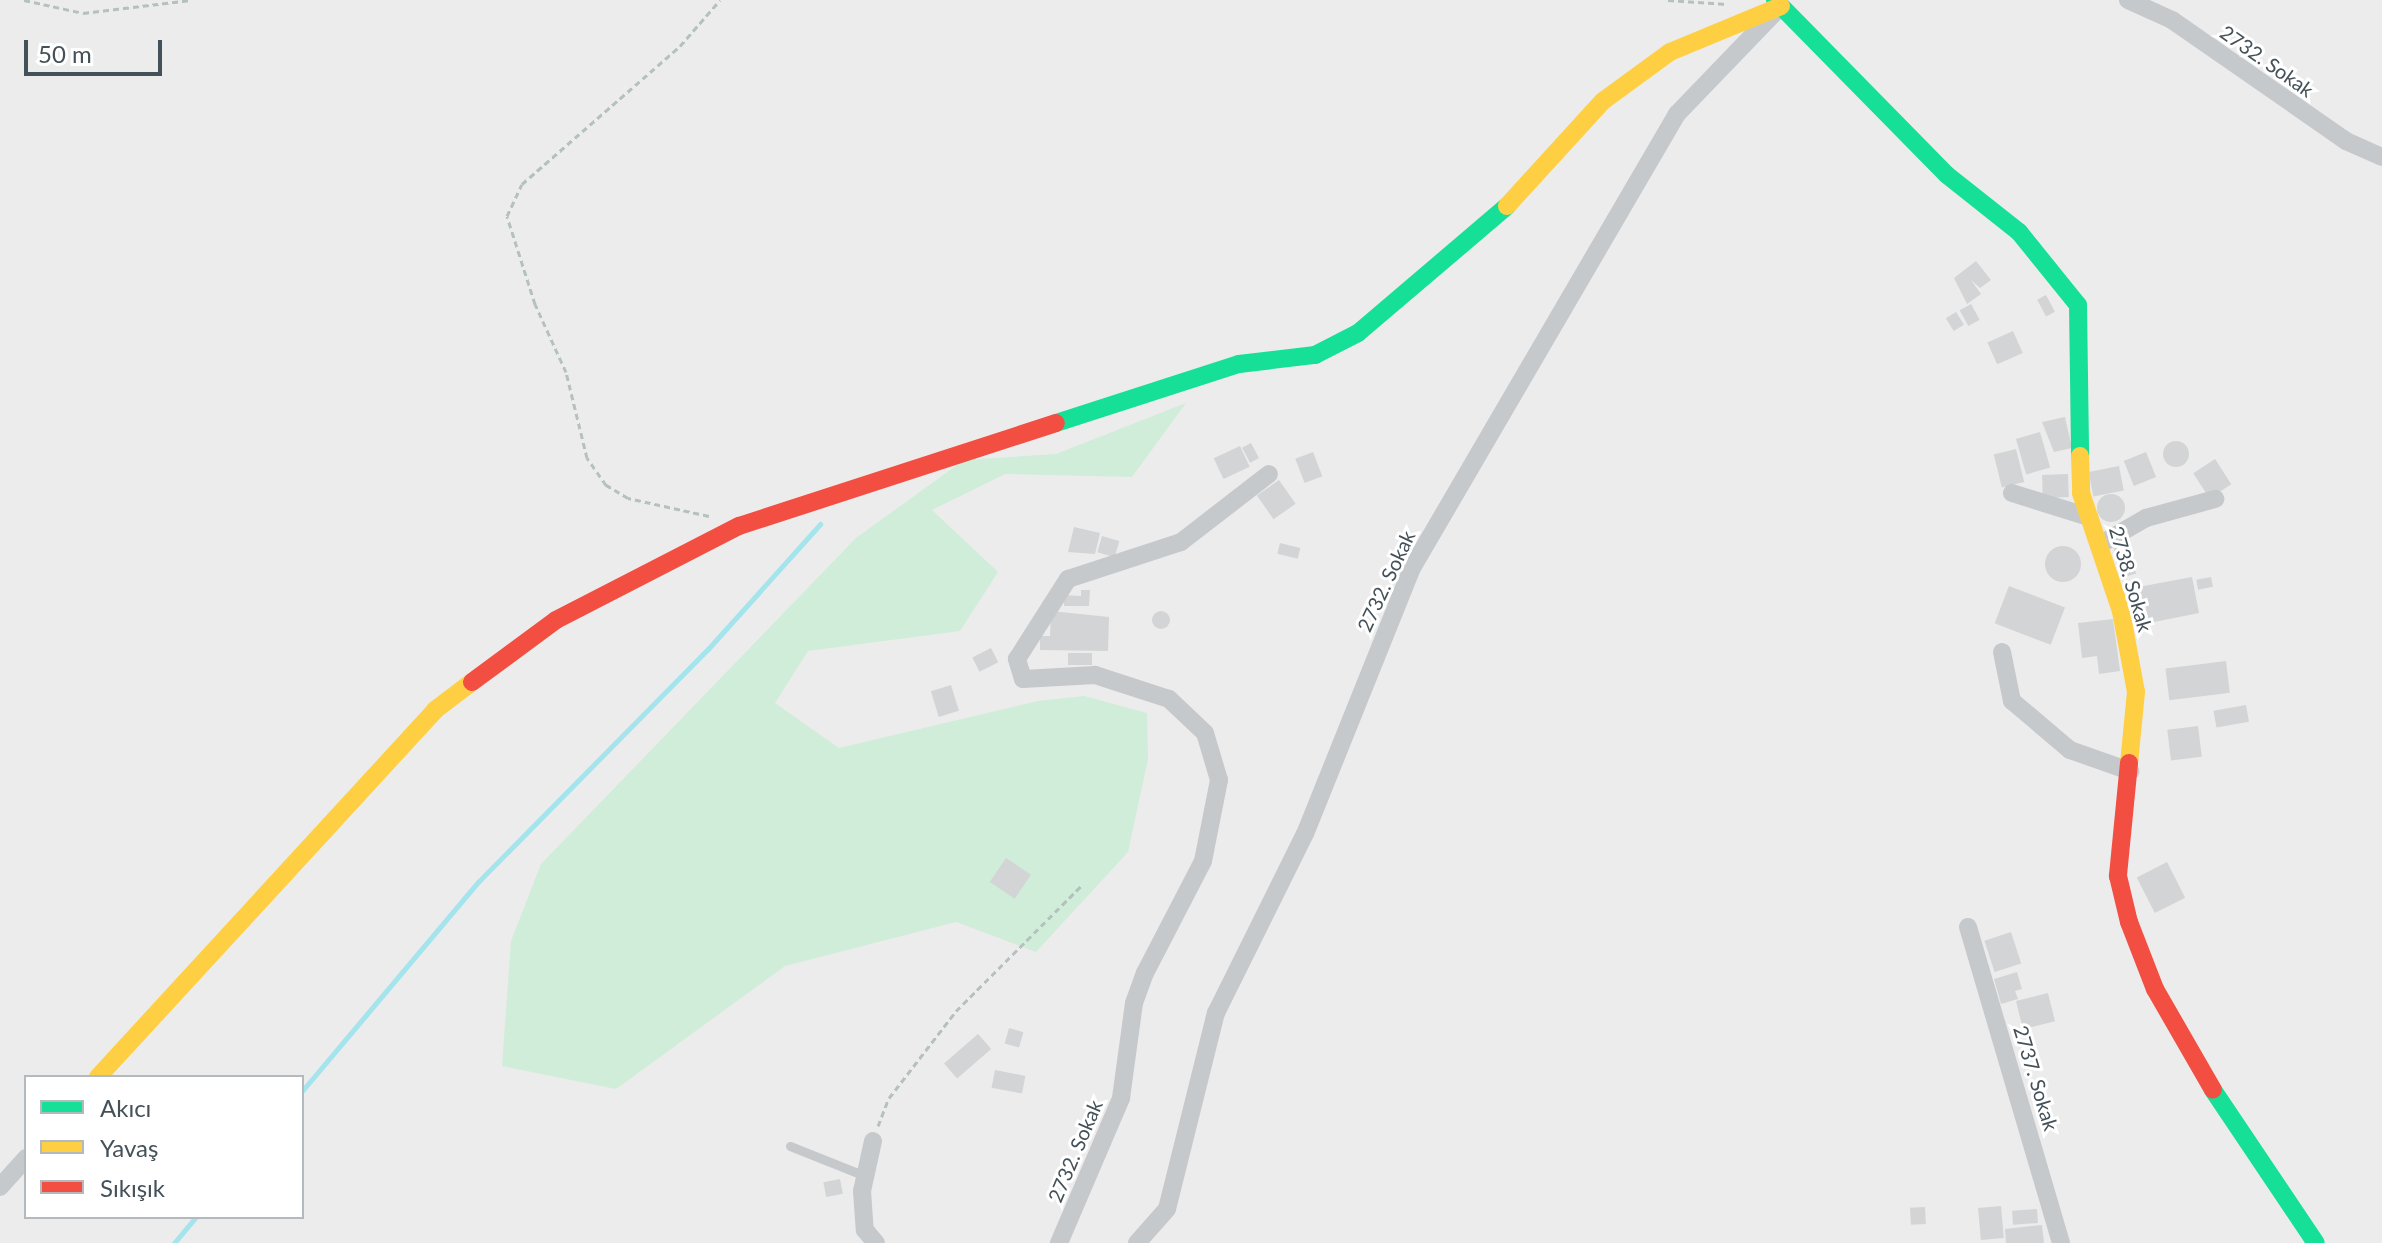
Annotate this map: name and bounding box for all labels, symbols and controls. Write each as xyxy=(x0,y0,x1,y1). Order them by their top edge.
street label: 2732. Sokak xyxy=(2216,20,2318,102)
scale bar xyxy=(28,24,166,74)
text: 50 m xyxy=(38,39,92,68)
street label: 2738. Sokak xyxy=(2104,523,2158,635)
street label: 2732. Sokak xyxy=(1352,527,1420,635)
street label: 2737. Sokak xyxy=(2009,1023,2063,1133)
legend xyxy=(24,1075,304,1219)
text: Akıcı xyxy=(100,1093,151,1122)
street label: 2732. Sokak xyxy=(1043,1096,1107,1206)
text: Yavaş xyxy=(100,1133,158,1162)
text: Sıkışık xyxy=(100,1173,165,1202)

